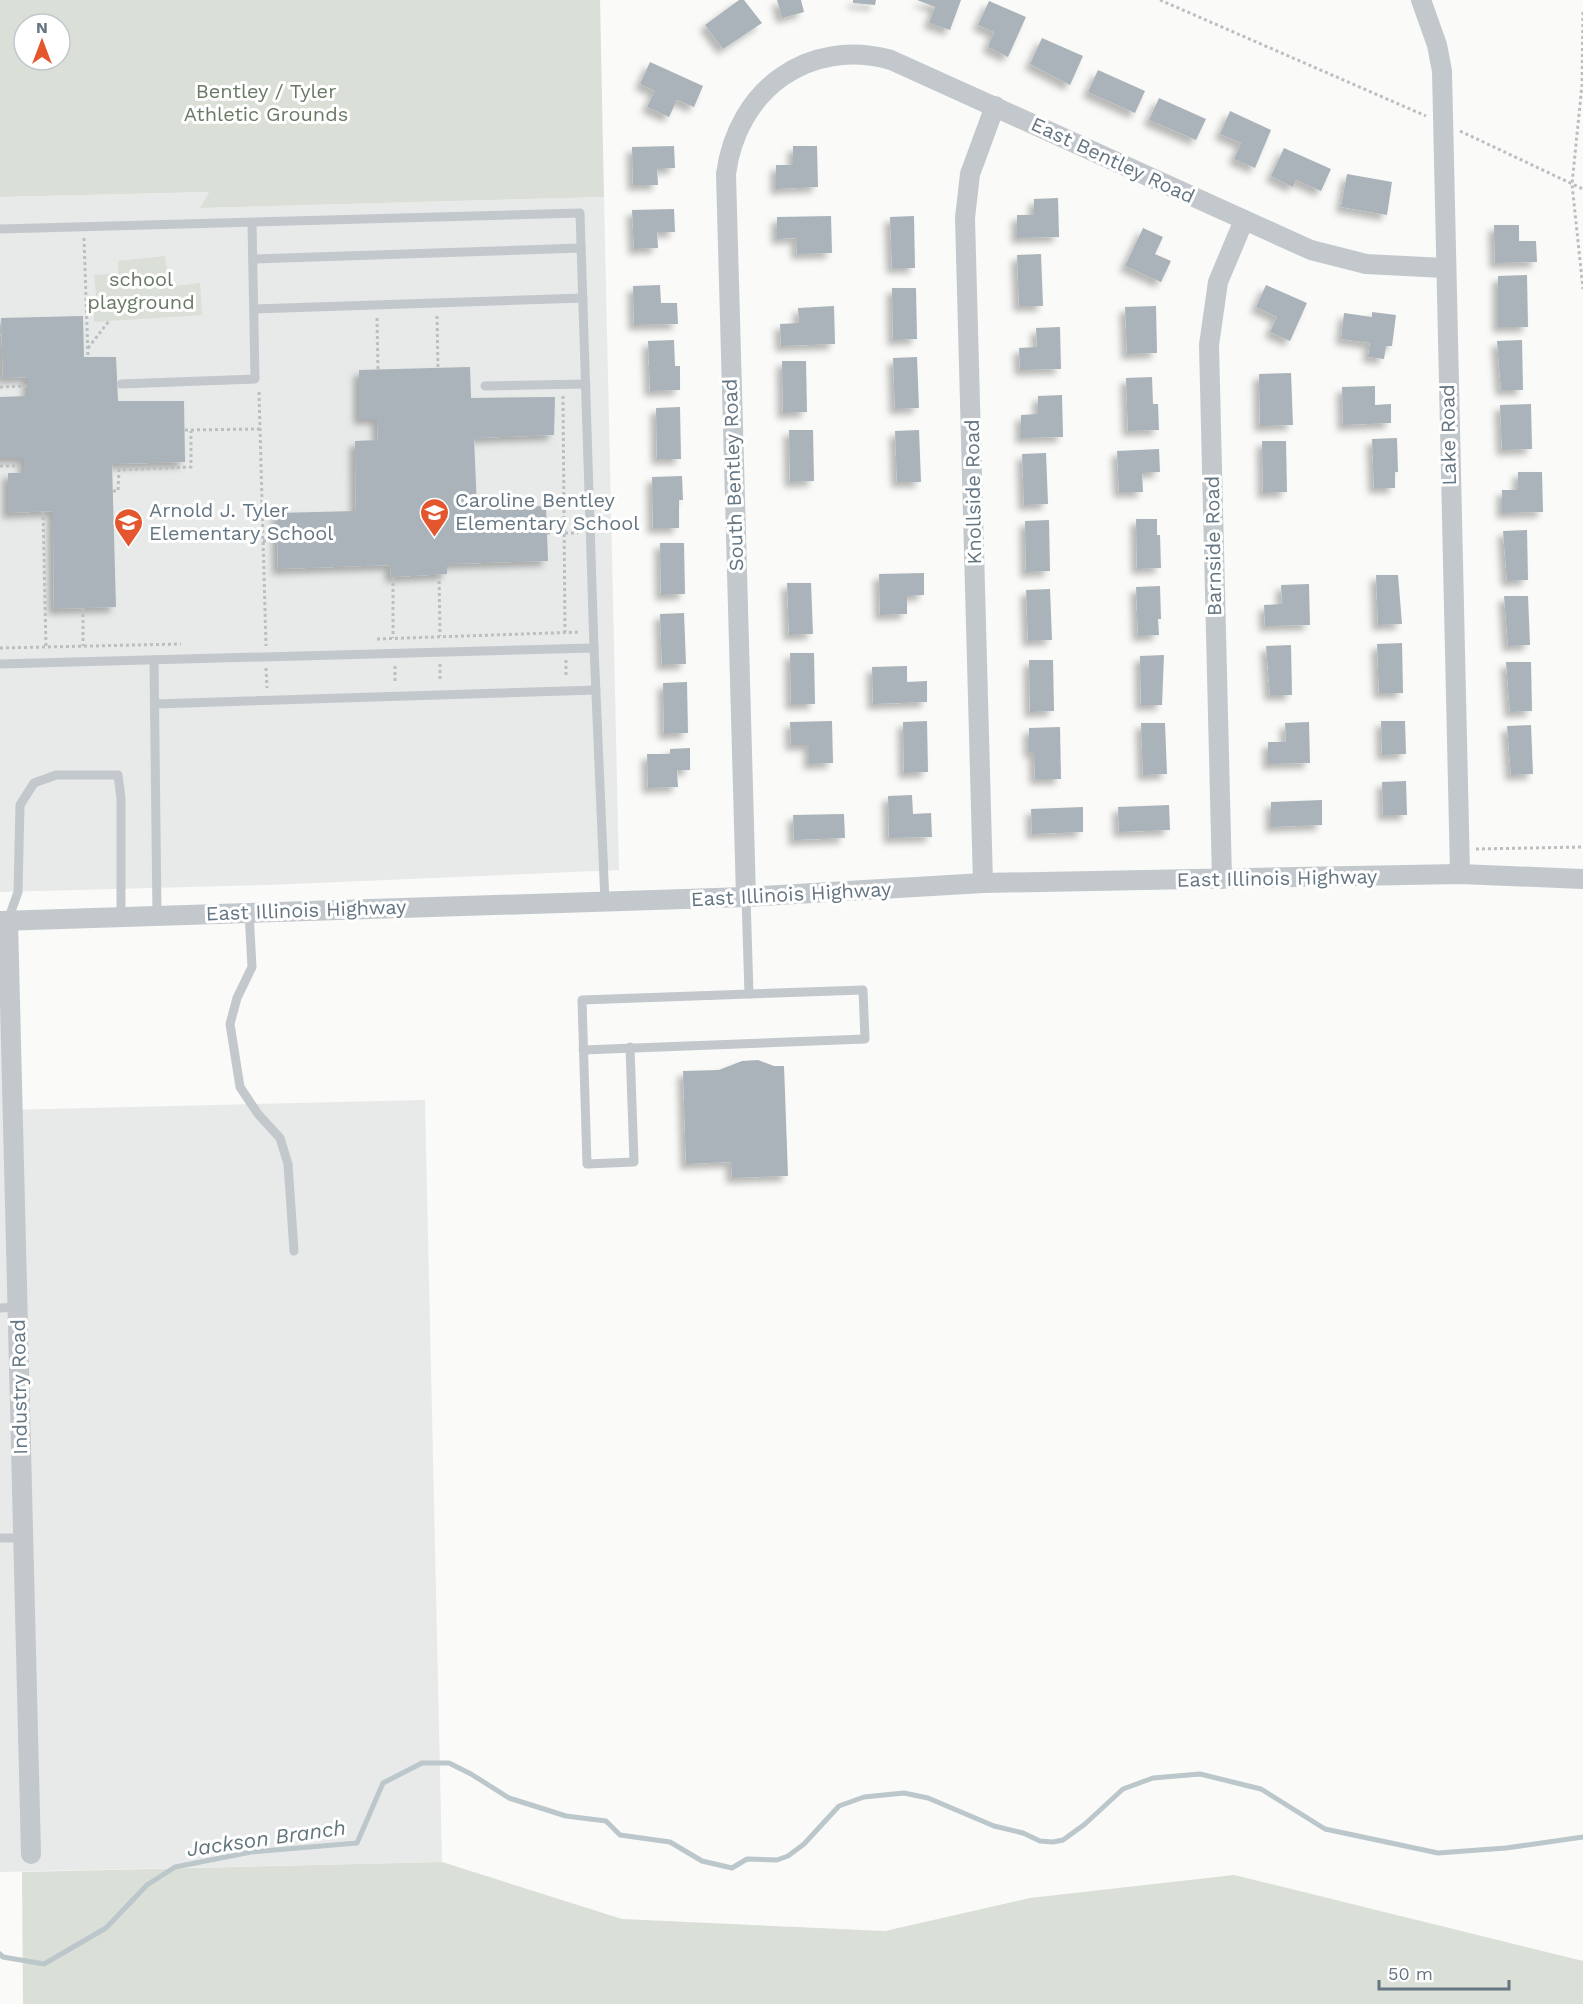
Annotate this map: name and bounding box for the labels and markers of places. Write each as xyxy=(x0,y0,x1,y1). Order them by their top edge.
place label: Caroline Bentley Elementary School xyxy=(455,488,639,535)
school or university icon: Caroline Bentley Elementary School xyxy=(418,496,450,538)
place label: Arnold J. Tyler Elementary School xyxy=(149,498,333,545)
school or university icon: Arnold J. Tyler Elementary School xyxy=(112,506,144,548)

